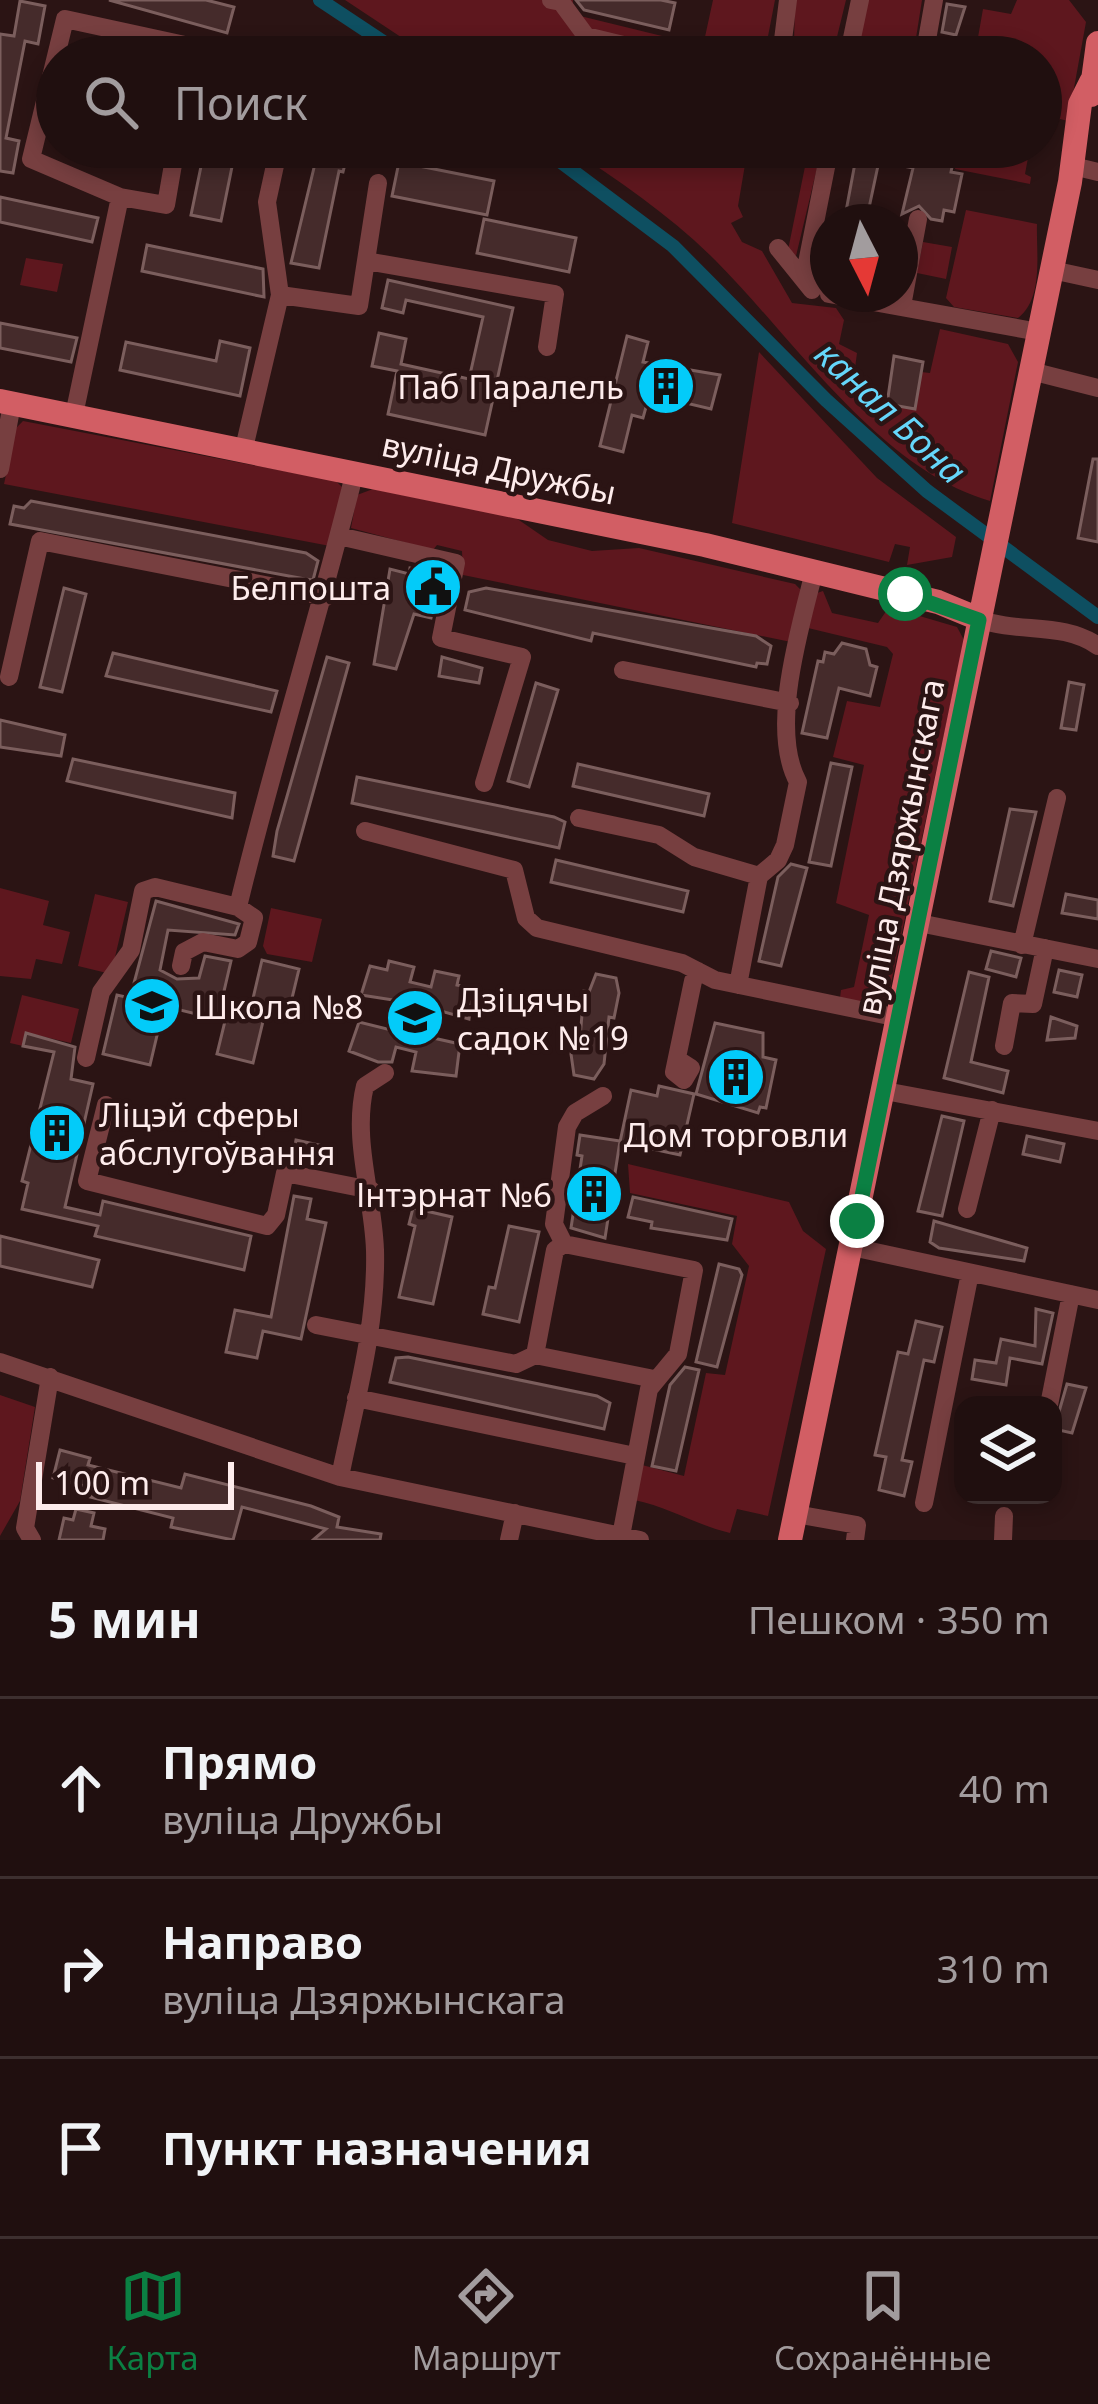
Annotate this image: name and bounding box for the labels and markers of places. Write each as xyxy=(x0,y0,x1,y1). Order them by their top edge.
building icon: Паб Паралель xyxy=(635,355,697,417)
place label: Паб Паралель xyxy=(397,364,624,409)
public building icon: Белпошта xyxy=(402,556,464,618)
place label: Белпошта xyxy=(230,565,391,610)
school or university icon: Школа №8 xyxy=(121,975,183,1037)
place label: Дзіцячы садок №19 xyxy=(457,977,629,1060)
place label: Школа №8 xyxy=(194,984,363,1029)
school or university icon: Дзіцячы садок №19 xyxy=(384,987,446,1049)
building icon: Дом торговли xyxy=(705,1046,767,1108)
place label: Ліцэй сферы абслугоўвання xyxy=(99,1092,336,1175)
building icon: Ліцэй сферы абслугоўвання xyxy=(26,1102,88,1164)
place label: Дом торговли xyxy=(624,1112,848,1157)
building icon: Інтэрнат №6 xyxy=(563,1163,625,1225)
place label: Інтэрнат №6 xyxy=(356,1172,552,1217)

